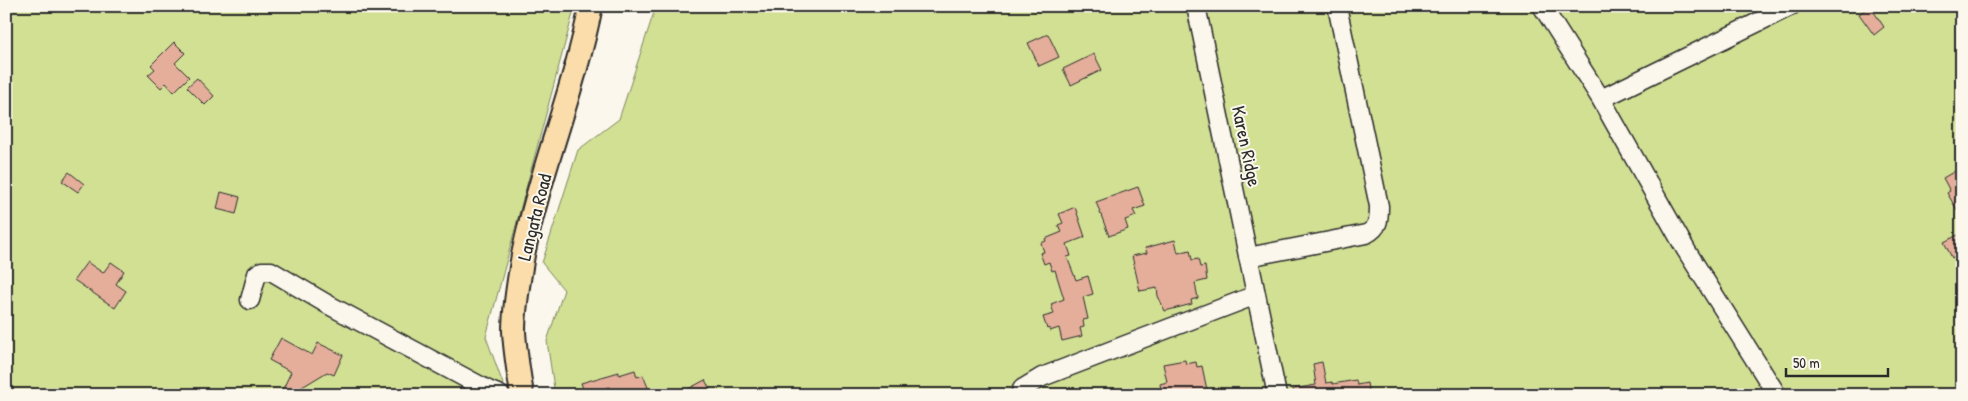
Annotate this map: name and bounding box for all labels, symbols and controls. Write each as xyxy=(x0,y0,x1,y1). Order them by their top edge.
street label: Karen Ridge xyxy=(1226,103,1268,189)
street label: Langata Road xyxy=(511,170,557,263)
scale bar xyxy=(1786,346,1888,378)
text: 50 m xyxy=(1793,352,1820,373)

